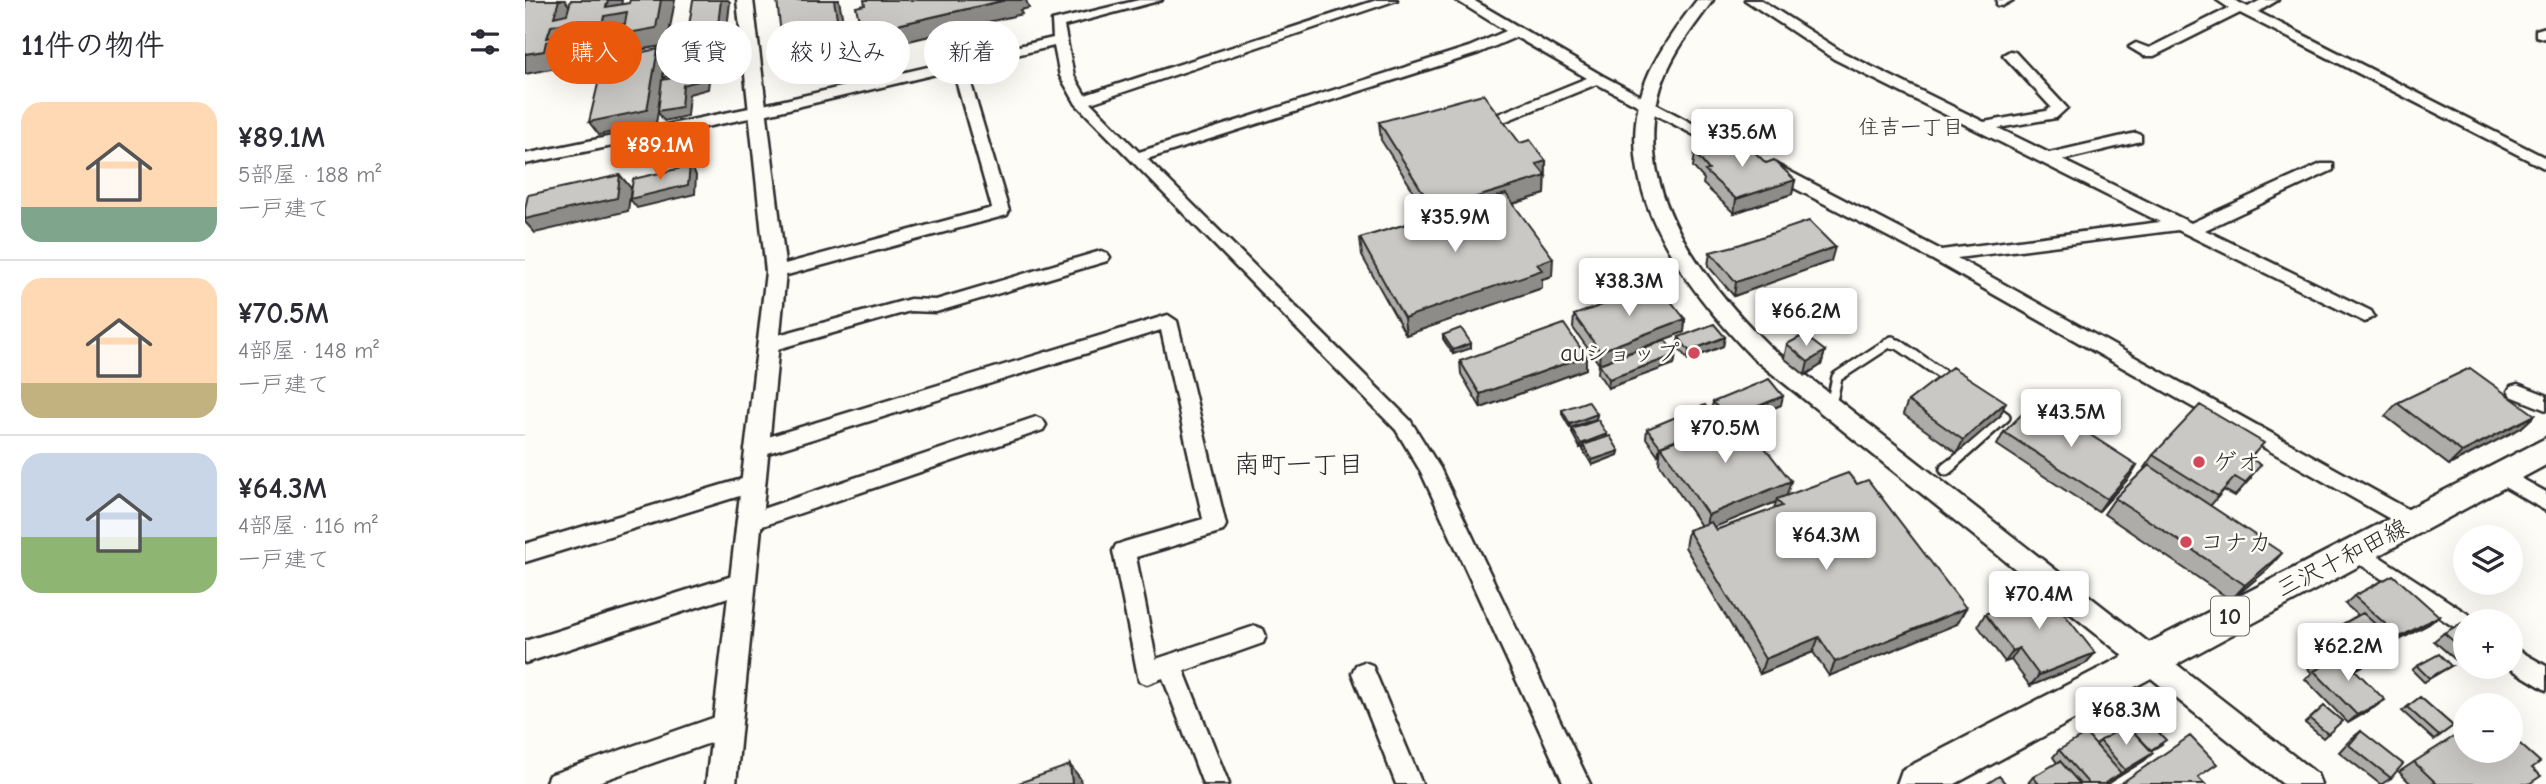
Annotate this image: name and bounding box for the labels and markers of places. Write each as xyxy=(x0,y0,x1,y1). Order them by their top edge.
pin: ¥35.6M xyxy=(1685,110,1799,169)
pin: ¥89.1M xyxy=(603,122,717,182)
pin: ¥35.9M xyxy=(1398,194,1512,254)
pin: ¥38.3M xyxy=(1572,258,1686,318)
pin: ¥66.2M xyxy=(1749,288,1863,348)
place label: auショップ xyxy=(1560,339,1680,367)
marker: auショップ xyxy=(1686,345,1702,361)
pin: ¥43.5M xyxy=(2014,390,2128,449)
pin: ¥70.5M xyxy=(1668,406,1782,465)
place label: ゲオ xyxy=(2213,448,2261,476)
marker: ゲオ xyxy=(2191,454,2207,470)
pin: ¥64.3M xyxy=(1769,512,1883,572)
place label: コナカ xyxy=(2200,528,2272,556)
marker: コナカ xyxy=(2178,534,2194,550)
pin: ¥70.4M xyxy=(1982,572,2096,631)
pin: ¥62.2M xyxy=(2291,624,2405,683)
pin: ¥68.3M xyxy=(2069,688,2183,747)

